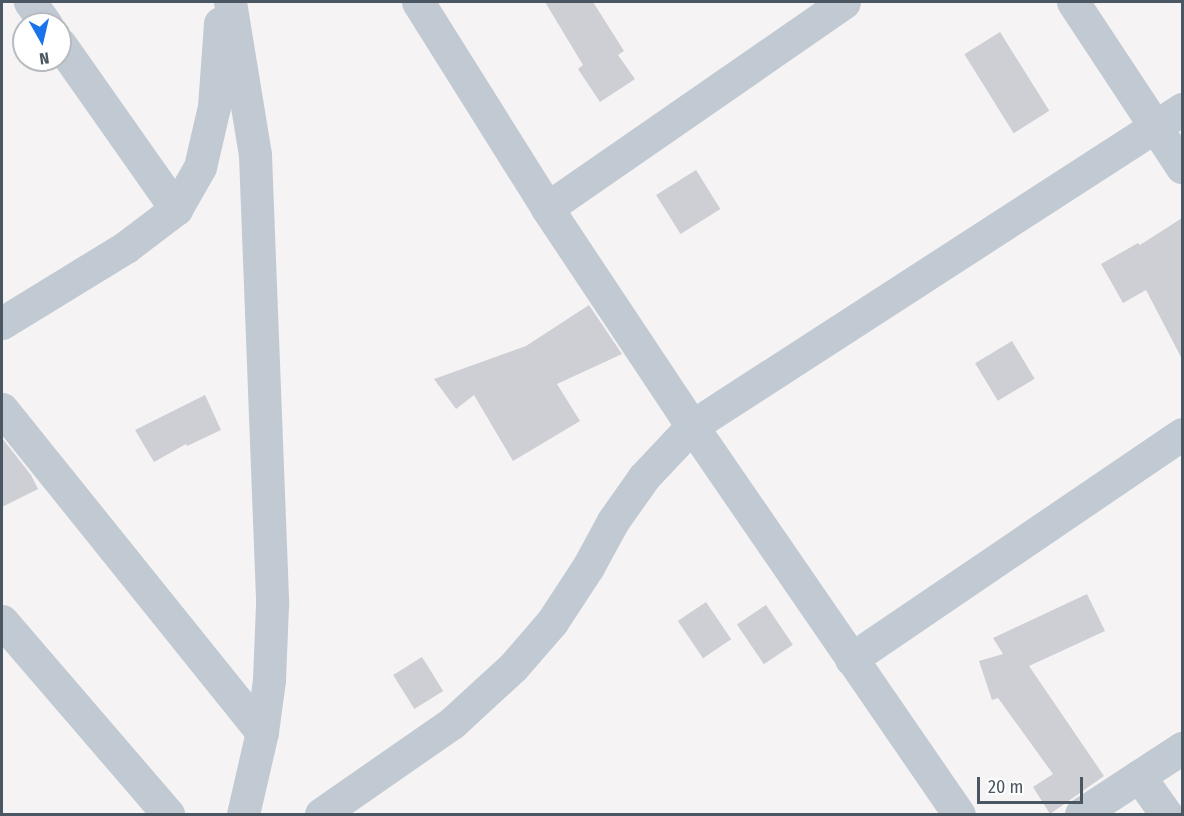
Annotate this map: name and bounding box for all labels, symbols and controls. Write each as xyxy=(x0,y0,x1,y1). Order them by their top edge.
north arrow xyxy=(12,12,72,72)
text: N xyxy=(38,48,50,68)
scale bar xyxy=(980,765,1086,803)
text: 20 m xyxy=(988,776,1023,798)

